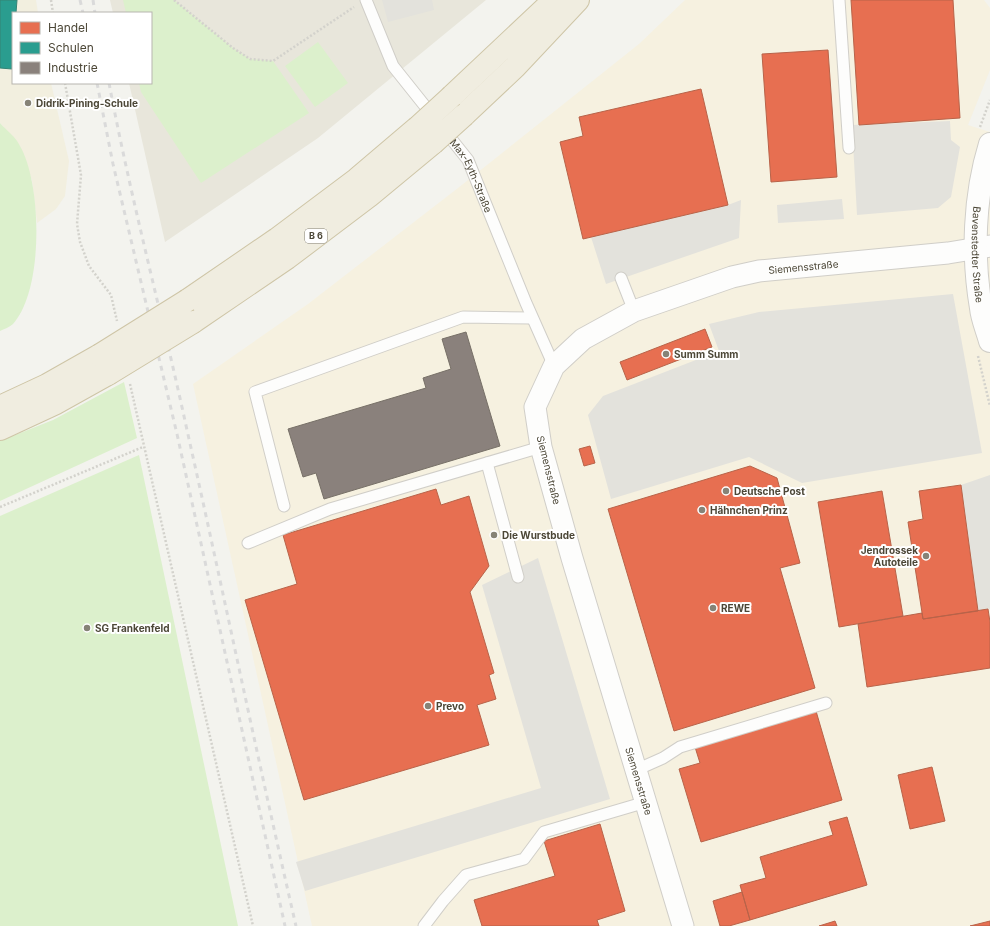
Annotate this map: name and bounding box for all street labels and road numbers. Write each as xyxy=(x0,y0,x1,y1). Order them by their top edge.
street label: Max-Eyth-Straße xyxy=(448,137,495,214)
street label: Bavenstedter Straße xyxy=(970,206,986,304)
road number: B 6 xyxy=(305,229,327,243)
street label: Siemensstraße xyxy=(768,257,839,276)
street label: Siemensstraße xyxy=(535,434,563,506)
street label: Siemensstraße xyxy=(623,746,655,817)

